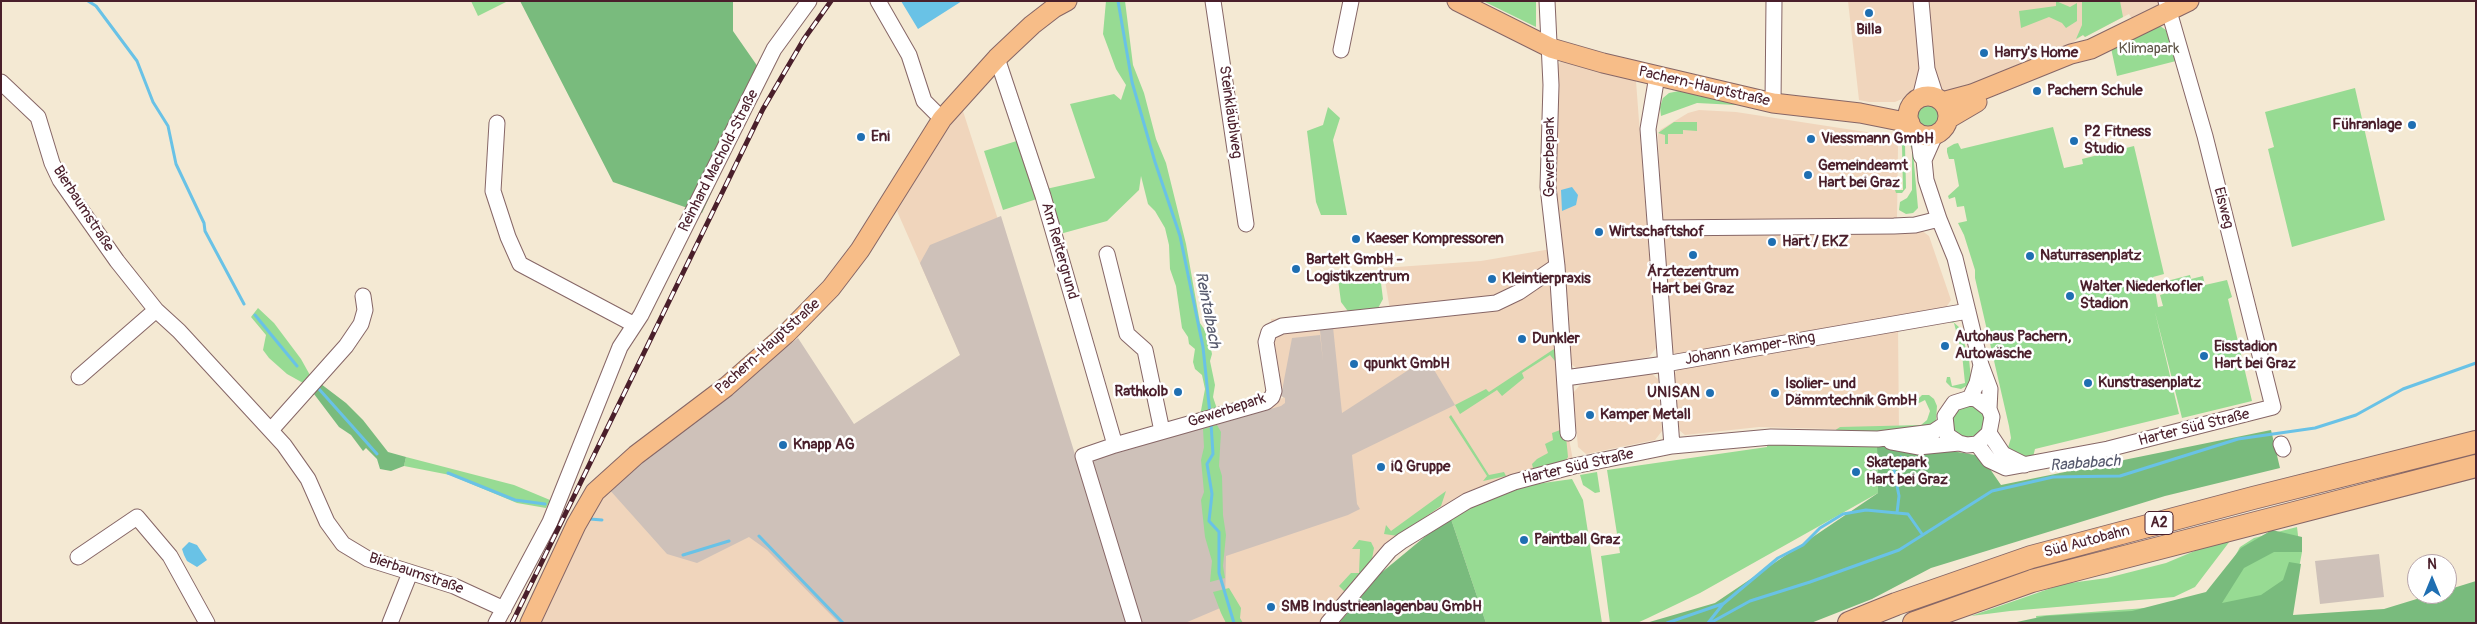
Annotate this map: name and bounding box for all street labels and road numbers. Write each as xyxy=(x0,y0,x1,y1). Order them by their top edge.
street label: Pachern-Hauptstraße xyxy=(1636,63,1772,111)
street label: Steinkläublweg xyxy=(1215,64,1245,160)
street label: Reinhard Machold-Straße xyxy=(675,87,763,235)
street label: Gewerbepark xyxy=(1541,117,1559,197)
street label: Bierbaumstraße xyxy=(49,163,117,255)
street label: Eisweg xyxy=(2209,185,2237,231)
street label: Am Reitergrund xyxy=(1037,201,1081,301)
street label: Pachern-Hauptstraße xyxy=(712,295,824,399)
street label: Johann Kamper-Ring xyxy=(1684,329,1816,369)
street label: Gewerbepark xyxy=(1186,390,1268,432)
street label: Harter Süd Straße xyxy=(2137,406,2251,450)
street label: Harter Süd Straße xyxy=(1521,445,1635,489)
road number: A2 xyxy=(2145,512,2173,534)
street label: Süd Autobahn xyxy=(2042,522,2132,562)
street label: Bierbaumstraße xyxy=(366,549,466,599)

